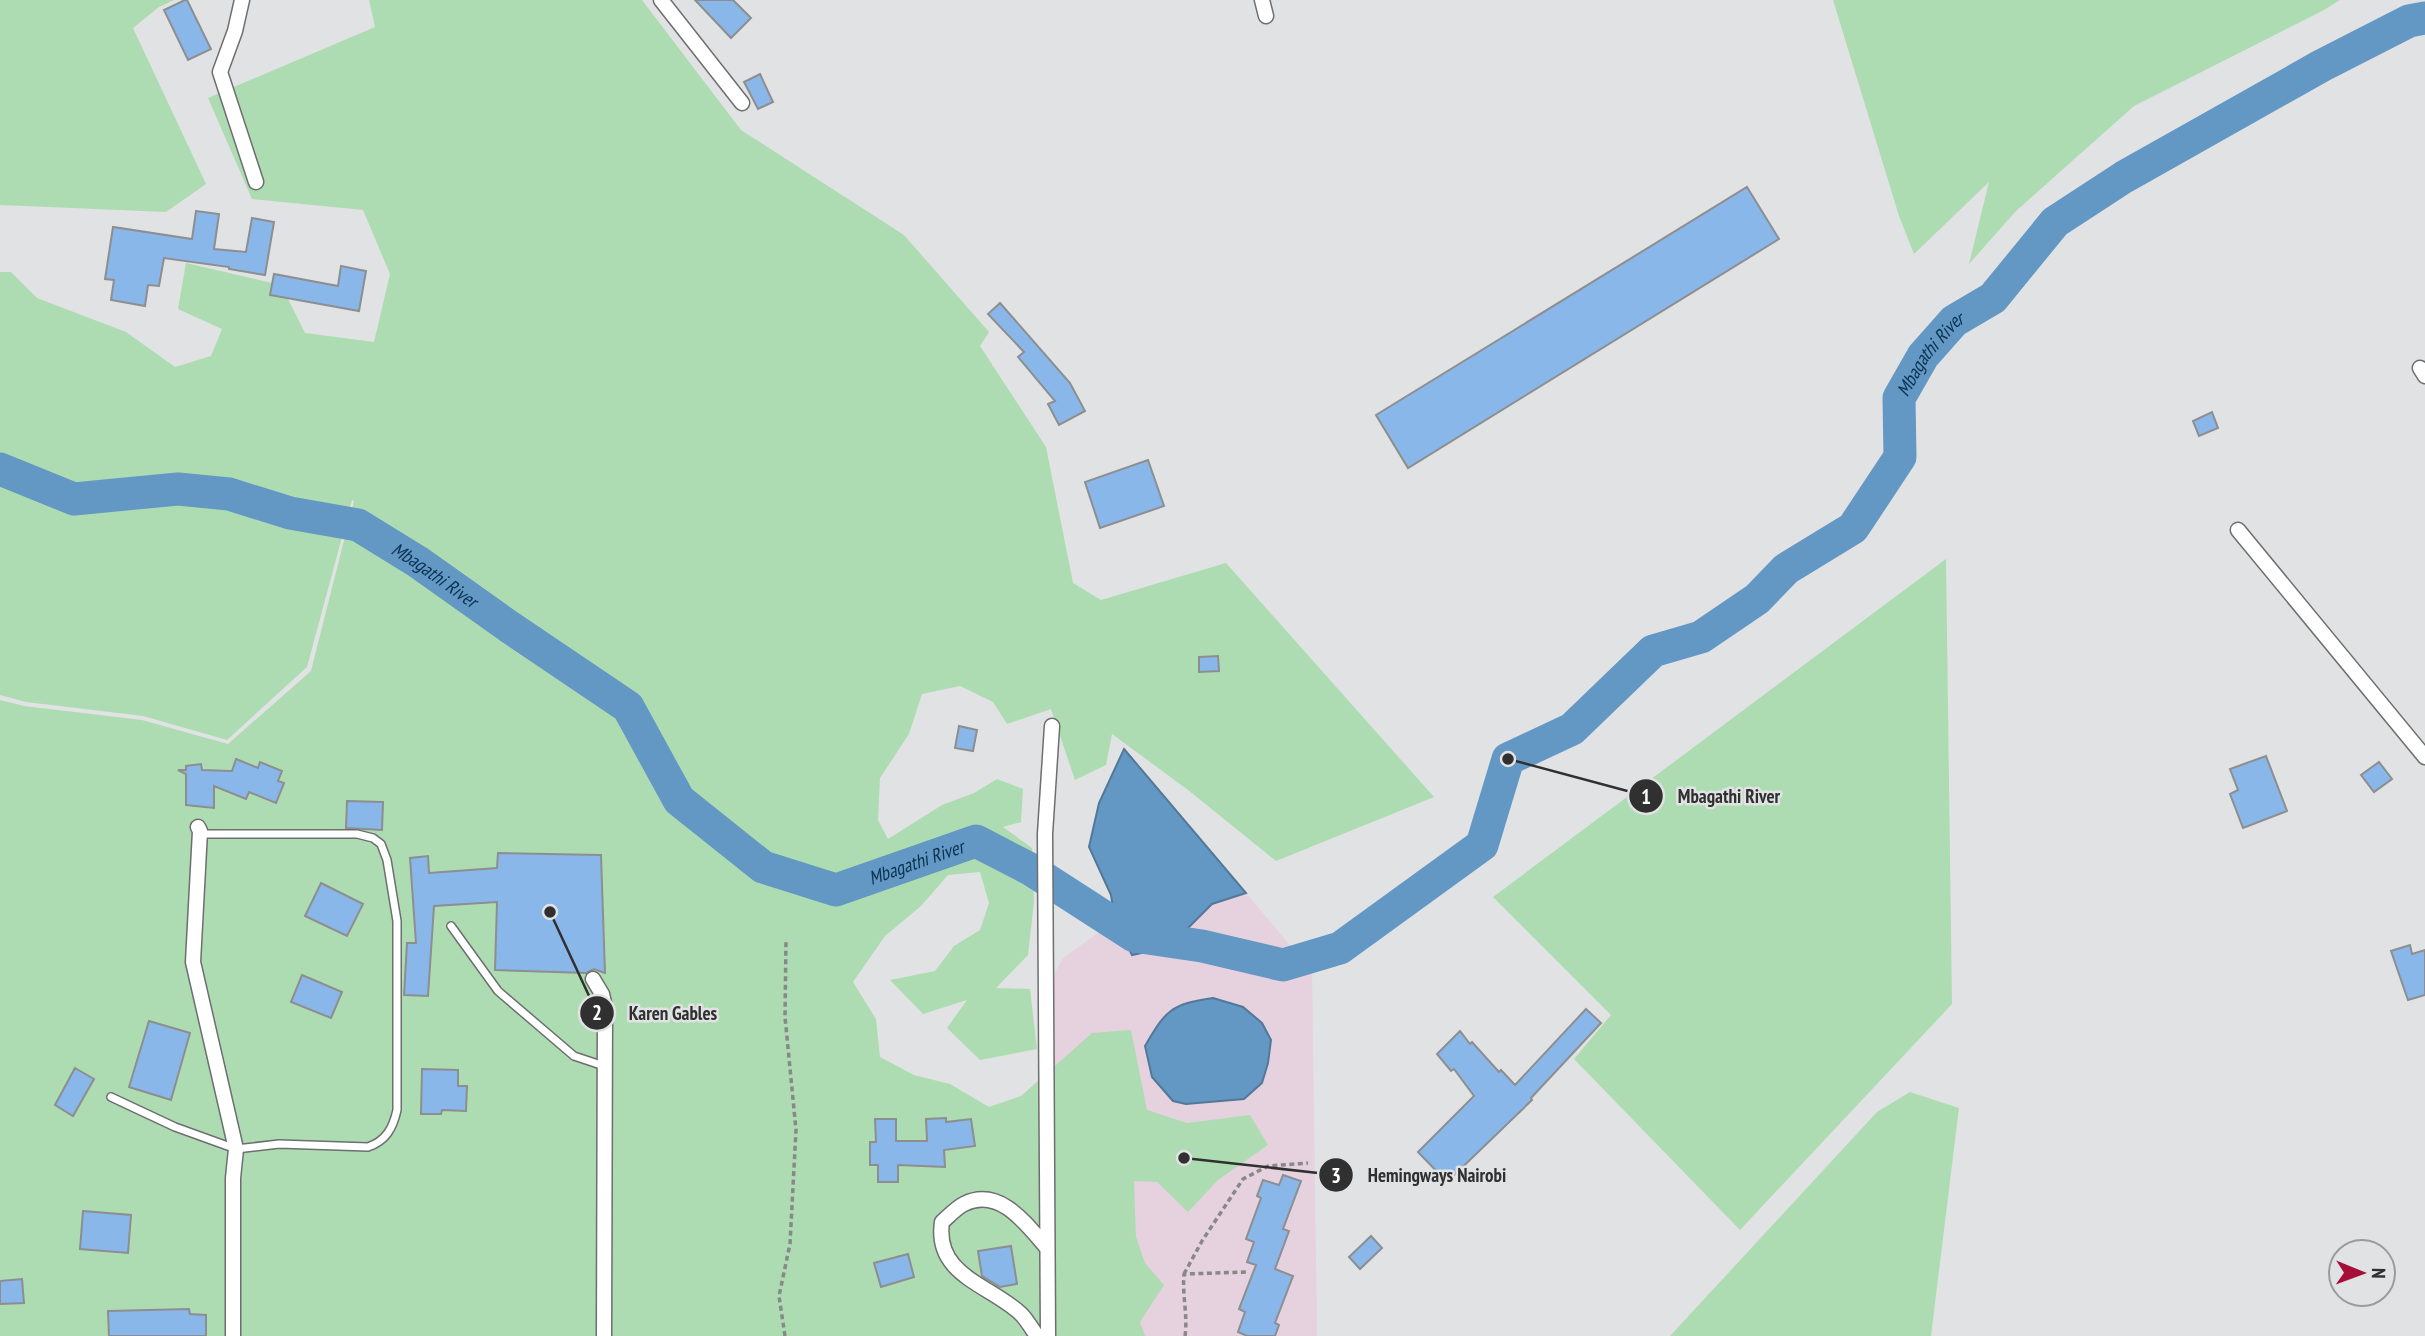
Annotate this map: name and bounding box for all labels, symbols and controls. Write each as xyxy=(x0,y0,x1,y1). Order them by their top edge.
water label: Mbagathi River xyxy=(1891,305,1970,400)
water label: Mbagathi River xyxy=(387,537,485,614)
callout: Mbagathi River xyxy=(1629,776,1794,816)
text: 1 xyxy=(1641,783,1651,810)
text: Mbagathi River xyxy=(1678,784,1781,808)
water label: Mbagathi River xyxy=(865,833,969,890)
callout: Karen Gables xyxy=(579,993,731,1033)
text: 2 xyxy=(592,999,602,1026)
text: Karen Gables xyxy=(629,1001,718,1025)
callout: Hemingways Nairobi xyxy=(1319,1155,1520,1195)
text: 3 xyxy=(1331,1162,1341,1189)
text: Hemingways Nairobi xyxy=(1368,1163,1506,1187)
north arrow xyxy=(2327,1238,2397,1308)
text: N xyxy=(2367,1268,2391,1279)

